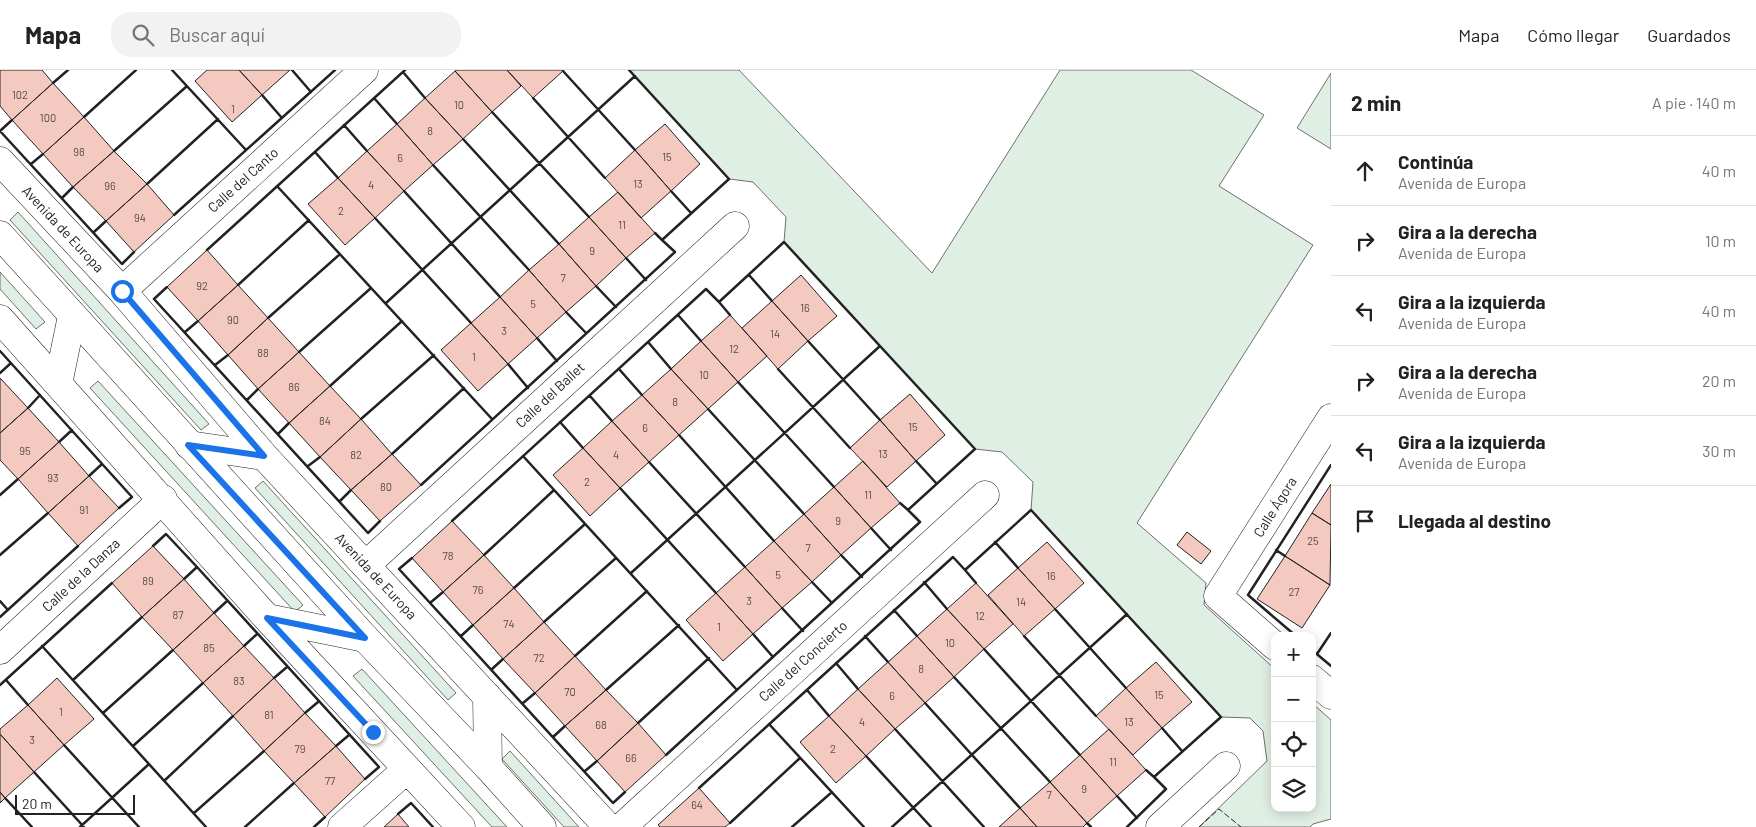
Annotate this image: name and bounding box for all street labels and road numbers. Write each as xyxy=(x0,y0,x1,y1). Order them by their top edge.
street label: Calle del Canto xyxy=(204,144,281,216)
street label: Avenida de Europa xyxy=(19,182,108,275)
street label: Calle del Ballet xyxy=(512,358,588,431)
street label: Calle Ágora xyxy=(1249,473,1300,540)
street label: Avenida de Europa xyxy=(332,529,421,622)
street label: Calle de la Danza xyxy=(38,534,123,615)
street label: Calle del Concierto xyxy=(755,616,850,705)

